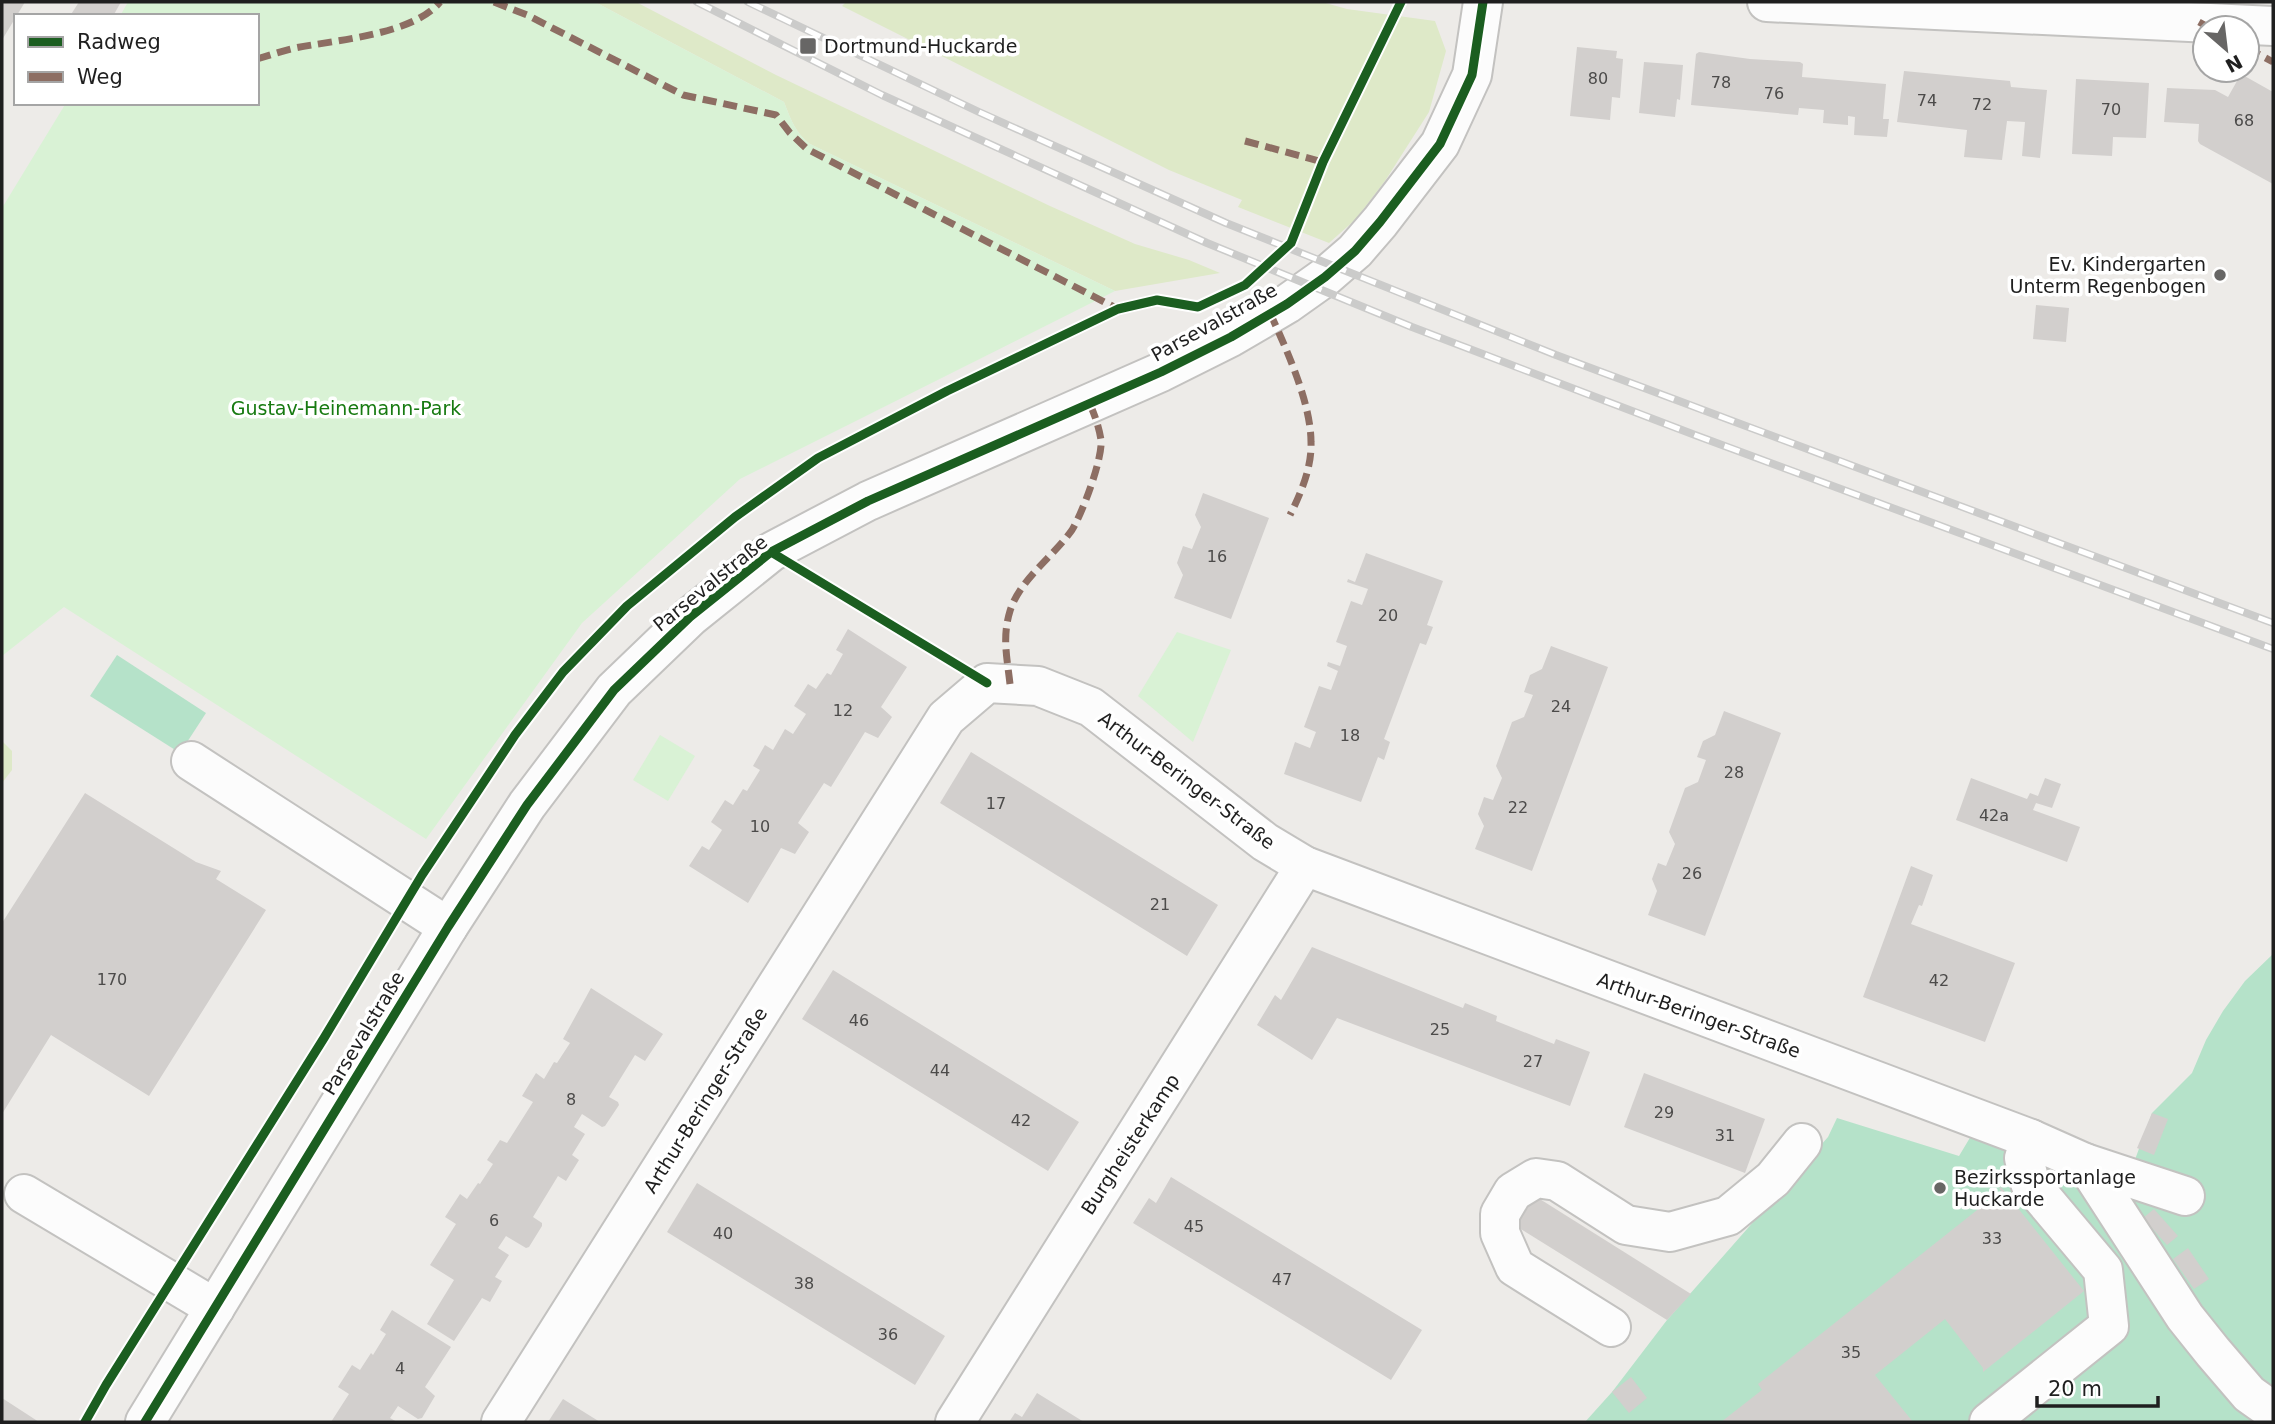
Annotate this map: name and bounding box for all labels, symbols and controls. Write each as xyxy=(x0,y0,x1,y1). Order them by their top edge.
legend xyxy=(14,14,259,105)
north arrow xyxy=(2191,14,2261,84)
text: Radweg xyxy=(77,30,161,54)
place label: Dortmund-Huckarde xyxy=(824,35,1017,57)
marker: Dortmund-Huckarde xyxy=(798,36,818,56)
text: N xyxy=(2222,51,2246,77)
text: Weg xyxy=(77,65,123,89)
house number: 80 xyxy=(1588,69,1608,88)
house number: 78 xyxy=(1711,73,1731,92)
house number: 76 xyxy=(1764,84,1784,103)
house number: 74 xyxy=(1917,91,1937,110)
house number: 72 xyxy=(1972,95,1992,114)
house number: 70 xyxy=(2101,100,2121,119)
house number: 68 xyxy=(2234,111,2254,130)
place label: Ev. Kindergarten Unterm Regenbogen xyxy=(2010,253,2206,297)
marker: Ev. Kindergarten Unterm Regenbogen xyxy=(2212,267,2228,283)
street label: Parsevalstraße xyxy=(1147,278,1281,366)
park label: Gustav-Heinemann-Park xyxy=(231,397,461,419)
street label: Parsevalstraße xyxy=(649,530,771,636)
house number: 16 xyxy=(1207,547,1227,566)
house number: 20 xyxy=(1378,606,1398,625)
house number: 24 xyxy=(1551,697,1571,716)
house number: 12 xyxy=(833,701,853,720)
street label: Arthur-Beringer-Straße xyxy=(1095,707,1279,853)
house number: 18 xyxy=(1340,726,1360,745)
house number: 28 xyxy=(1724,763,1744,782)
house number: 17 xyxy=(986,794,1006,813)
house number: 22 xyxy=(1508,798,1528,817)
house number: 42a xyxy=(1979,806,2009,825)
house number: 10 xyxy=(750,817,770,836)
house number: 26 xyxy=(1682,864,1702,883)
house number: 21 xyxy=(1150,895,1170,914)
street label: Parsevalstraße xyxy=(317,967,409,1099)
street label: Arthur-Beringer-Straße xyxy=(1594,968,1804,1062)
house number: 170 xyxy=(97,970,127,989)
house number: 42 xyxy=(1929,971,1949,990)
street label: Arthur-Beringer-Straße xyxy=(639,1003,771,1197)
house number: 46 xyxy=(849,1011,869,1030)
house number: 25 xyxy=(1430,1020,1450,1039)
house number: 27 xyxy=(1523,1052,1543,1071)
house number: 44 xyxy=(930,1061,950,1080)
street label: Burgheisterkamp xyxy=(1076,1070,1184,1218)
house number: 8 xyxy=(566,1090,576,1109)
house number: 29 xyxy=(1654,1103,1674,1122)
house number: 42 xyxy=(1011,1111,1031,1130)
house number: 31 xyxy=(1715,1126,1735,1145)
place label: Bezirkssportanlage Huckarde xyxy=(1954,1166,2136,1210)
marker: Bezirkssportanlage Huckarde xyxy=(1932,1180,1948,1196)
house number: 6 xyxy=(489,1211,499,1230)
house number: 45 xyxy=(1184,1217,1204,1236)
house number: 40 xyxy=(713,1224,733,1243)
house number: 33 xyxy=(1982,1229,2002,1248)
house number: 47 xyxy=(1272,1270,1292,1289)
house number: 38 xyxy=(794,1274,814,1293)
house number: 36 xyxy=(878,1325,898,1344)
house number: 35 xyxy=(1841,1343,1861,1362)
house number: 4 xyxy=(395,1359,405,1378)
scale bar xyxy=(2037,1364,2158,1408)
text: 20 m xyxy=(2048,1377,2102,1401)

